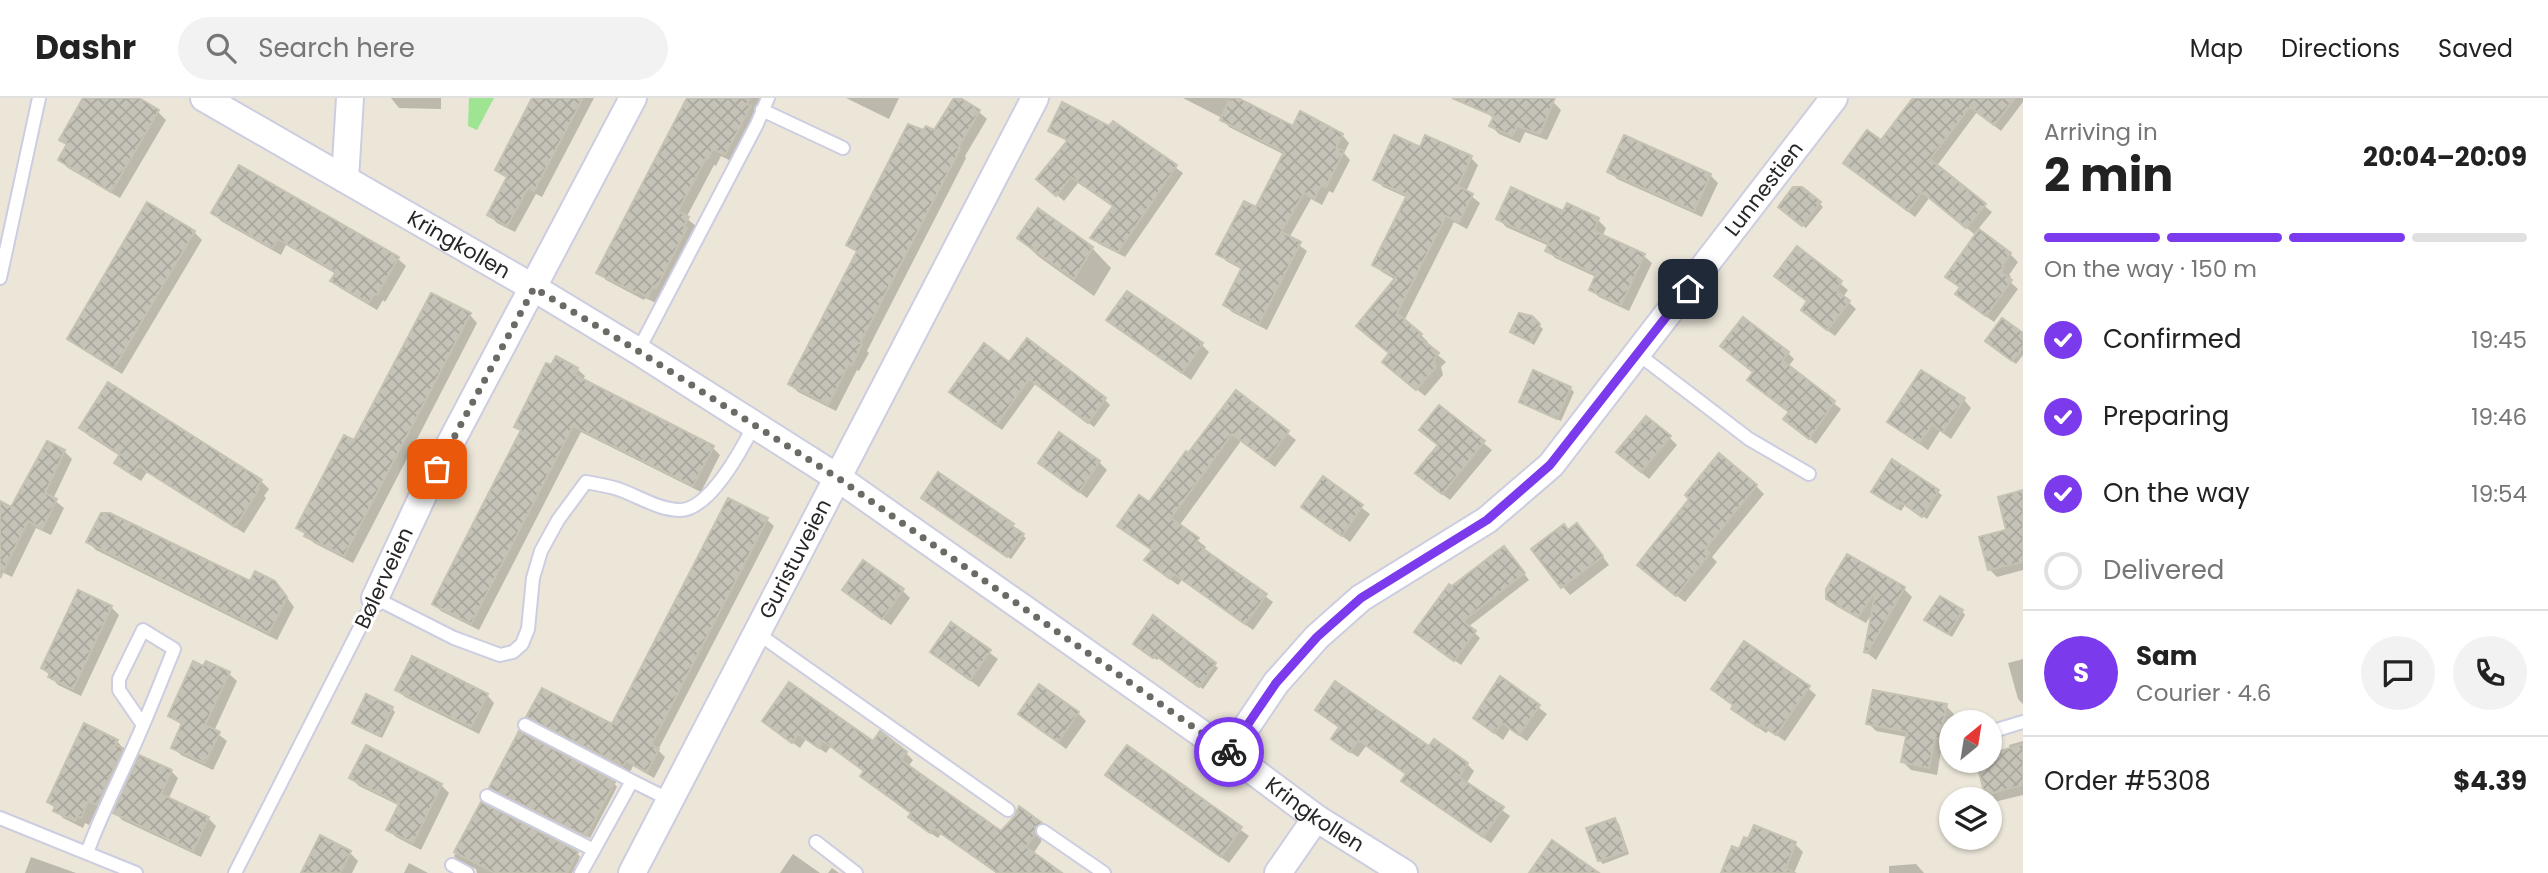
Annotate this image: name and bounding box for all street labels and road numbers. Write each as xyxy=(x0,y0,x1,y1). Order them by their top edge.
street label: Lunnestien xyxy=(1718,135,1809,242)
street label: Kringkollen xyxy=(402,203,516,285)
street label: Guristuveien xyxy=(752,494,838,624)
street label: Bølerveien xyxy=(347,522,420,633)
street label: Kringkollen xyxy=(1259,770,1370,859)

